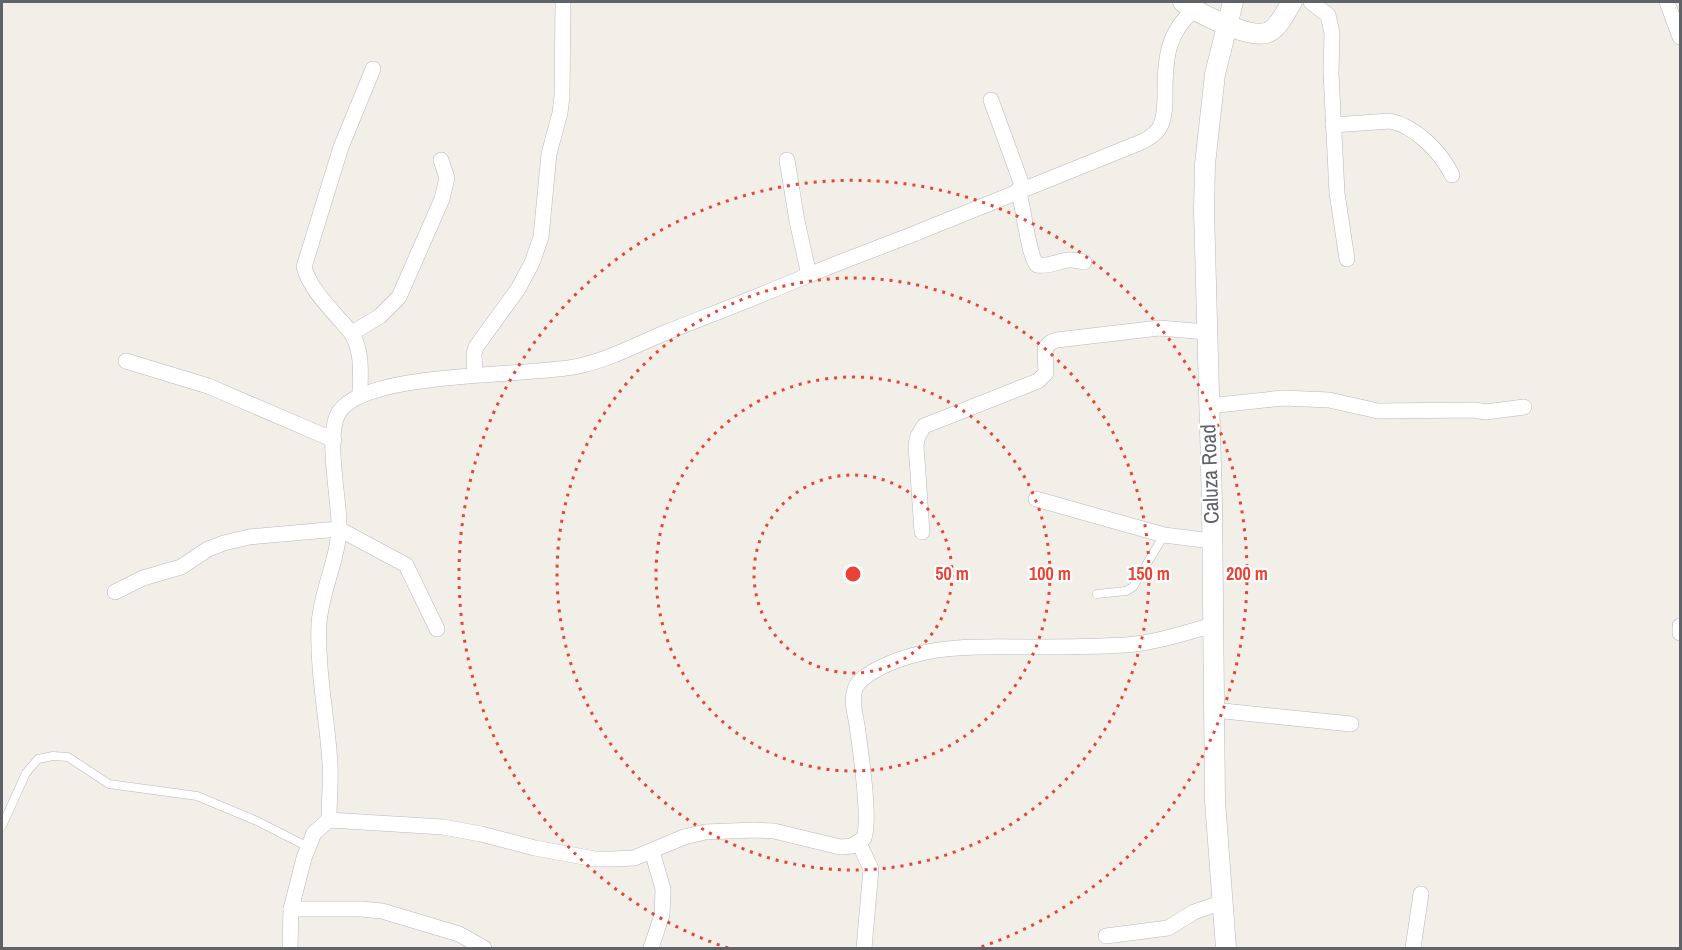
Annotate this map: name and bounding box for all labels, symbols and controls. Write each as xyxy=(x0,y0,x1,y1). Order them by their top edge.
street label: Caluza Road xyxy=(1193,424,1226,524)
text: 50 m xyxy=(935,561,969,586)
text: 100 m xyxy=(1029,561,1071,586)
text: 150 m xyxy=(1128,561,1170,586)
text: 200 m xyxy=(1226,561,1268,586)
centre of rings xyxy=(843,564,863,584)

